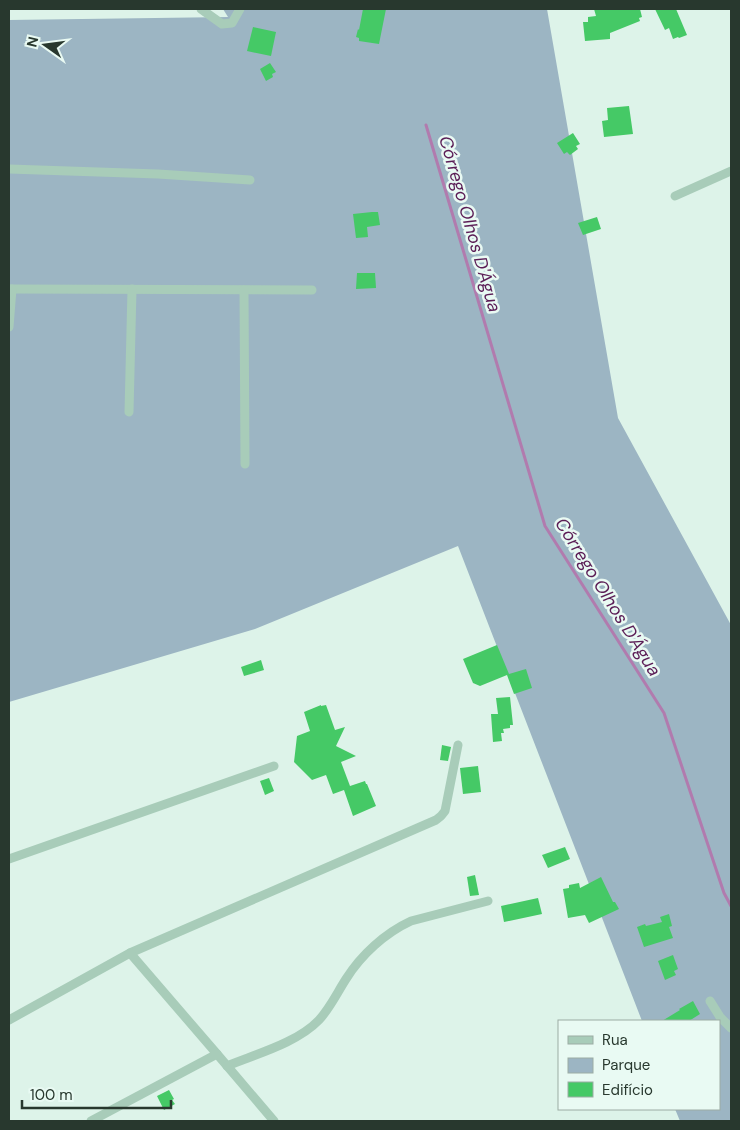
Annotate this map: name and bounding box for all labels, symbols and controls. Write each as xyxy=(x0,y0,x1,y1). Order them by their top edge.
north arrow xyxy=(20,20,70,70)
text: N xyxy=(22,35,42,49)
water label: Córrego Olhos D'Água xyxy=(433,133,507,315)
water label: Córrego Olhos D'Água xyxy=(549,513,667,681)
legend xyxy=(558,1020,720,1110)
text: Rua xyxy=(602,1030,628,1050)
text: Parque xyxy=(602,1055,650,1075)
scale bar xyxy=(22,1078,171,1110)
text: Edifício xyxy=(602,1080,653,1100)
text: 100 m xyxy=(30,1085,73,1105)

